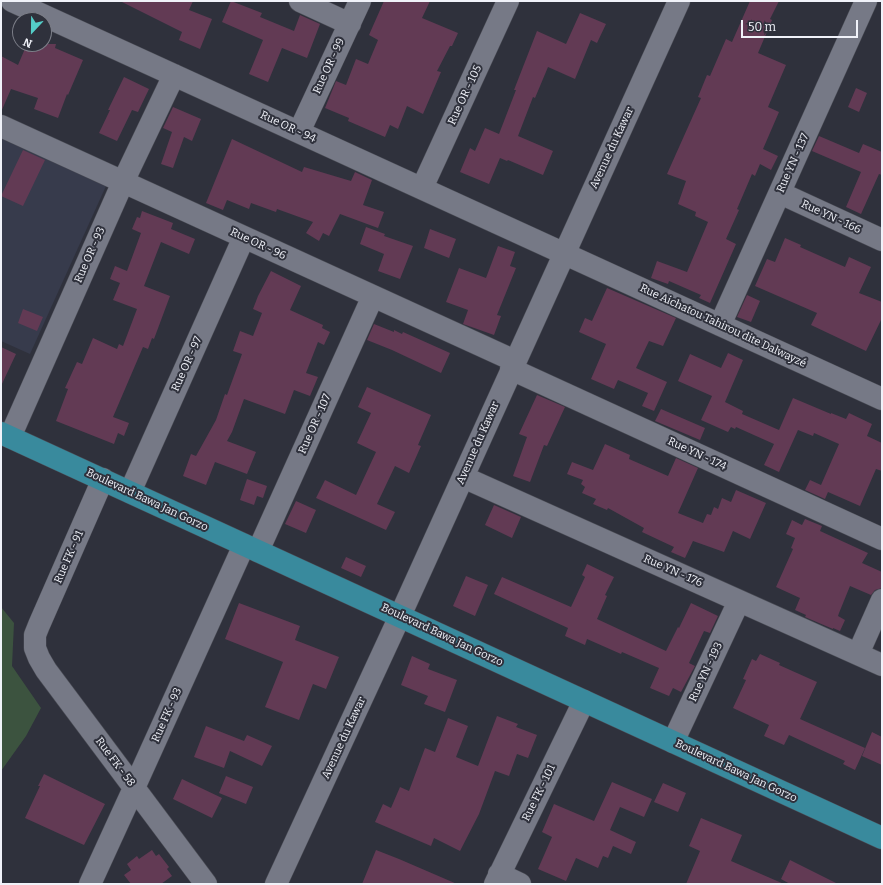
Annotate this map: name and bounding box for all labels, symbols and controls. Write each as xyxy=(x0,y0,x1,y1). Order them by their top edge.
north arrow xyxy=(12,12,52,52)
scale bar xyxy=(743,12,860,38)
text: 50 m xyxy=(748,20,776,34)
text: N xyxy=(21,35,34,50)
street label: Rue OR - 99 xyxy=(310,36,348,96)
street label: Rue OR - 105 xyxy=(445,63,485,127)
street label: Avenue du Kawar xyxy=(587,105,637,191)
street label: Rue OR - 94 xyxy=(258,108,318,146)
street label: Rue YN - 137 xyxy=(774,131,812,195)
street label: Rue YN - 166 xyxy=(799,197,863,237)
street label: Rue OR - 93 xyxy=(72,225,108,285)
street label: Rue OR - 96 xyxy=(228,225,288,263)
street label: Rue Aichatou Tahirou dite Dalwayzé xyxy=(638,282,808,370)
street label: Rue OR - 97 xyxy=(169,334,205,394)
street label: Rue OR - 107 xyxy=(296,392,334,456)
street label: Avenue du Kawar xyxy=(454,400,502,486)
street label: Rue YN - 174 xyxy=(666,435,728,473)
street label: Boulevard Bawa Jan Gorzo xyxy=(84,466,210,534)
street label: Rue FK - 91 xyxy=(52,529,86,585)
street label: Rue YN - 176 xyxy=(641,552,705,590)
street label: Boulevard Bawa Jan Gorzo xyxy=(379,601,505,669)
street label: Rue YN - 193 xyxy=(686,640,726,704)
street label: Rue FK - 93 xyxy=(149,686,185,744)
street label: Avenue du Kawar xyxy=(319,695,369,781)
street label: Rue FK - 58 xyxy=(92,735,138,789)
street label: Boulevard Bawa Jan Gorzo xyxy=(673,737,799,805)
street label: Rue FK - 101 xyxy=(520,763,558,823)

